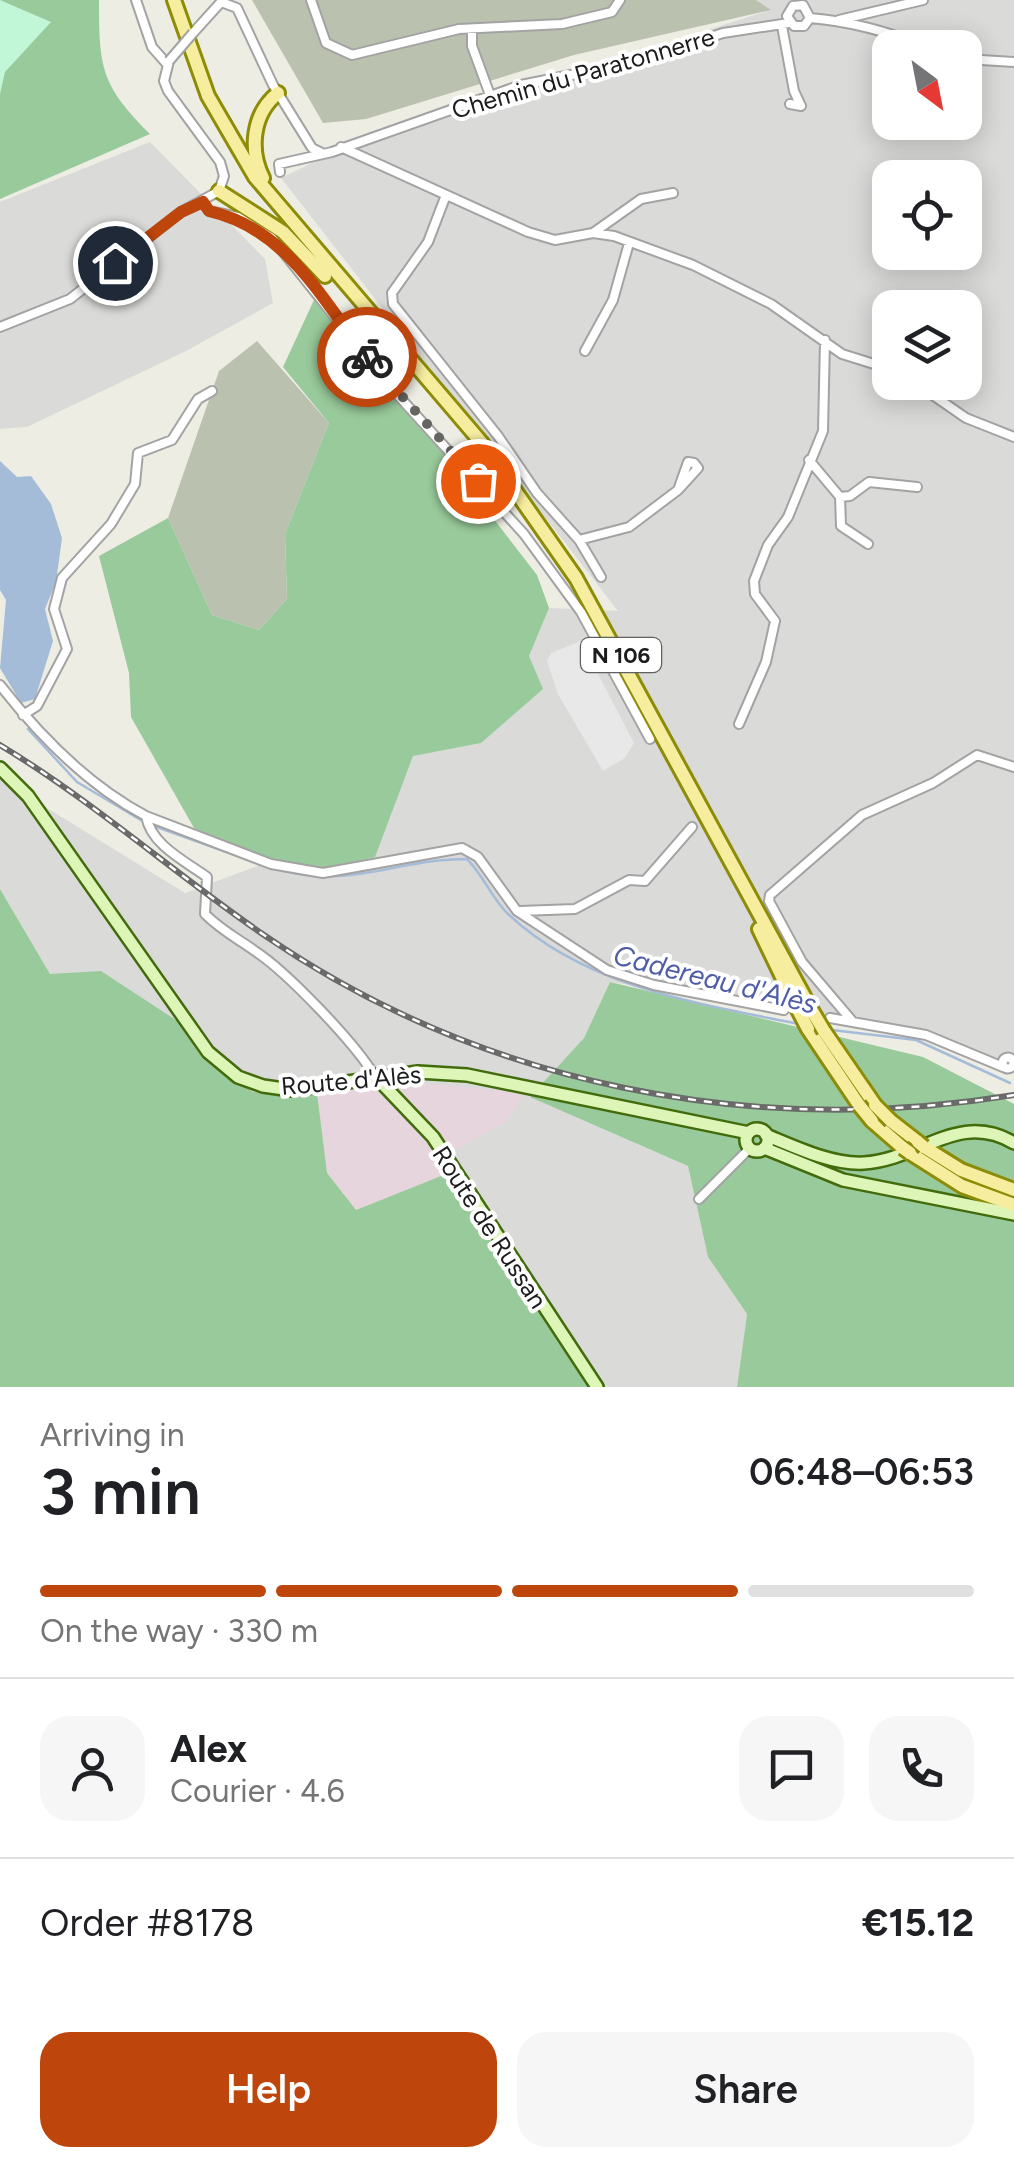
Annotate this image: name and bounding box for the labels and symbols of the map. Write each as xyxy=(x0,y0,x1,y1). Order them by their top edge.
street label: Chemin du Paratonnerre xyxy=(448,21,718,125)
north arrow xyxy=(872,30,982,140)
pin xyxy=(73,221,158,306)
courier xyxy=(317,307,417,407)
pin xyxy=(436,439,521,524)
road number: N 106 xyxy=(581,638,661,672)
water label: Cadereau d'Alès xyxy=(610,937,820,1021)
street label: Route d'Alès xyxy=(280,1059,422,1101)
street label: Route de Russan xyxy=(426,1140,554,1314)

